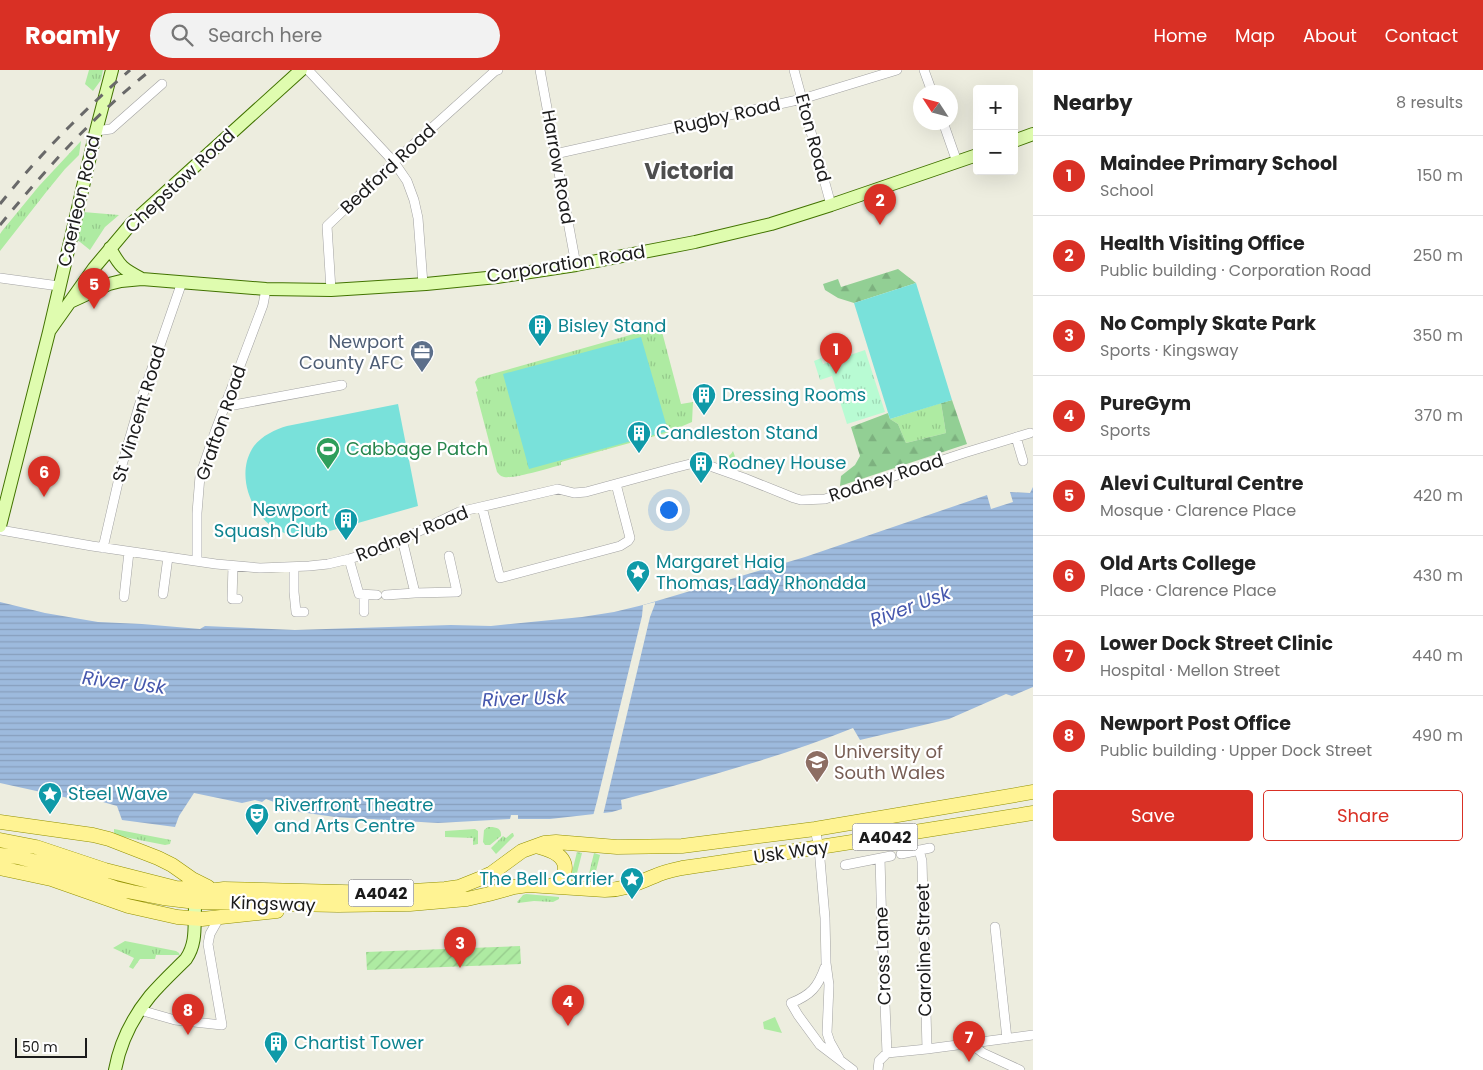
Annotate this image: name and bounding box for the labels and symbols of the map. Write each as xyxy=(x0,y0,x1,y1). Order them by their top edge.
north arrow xyxy=(913,85,958,130)
street label: Rugby Road xyxy=(671,91,783,140)
street label: Eton Road xyxy=(790,91,837,185)
street label: Harrow Road xyxy=(536,108,581,226)
street label: Bedford Road xyxy=(334,118,441,219)
street label: Chepstow Road xyxy=(119,123,240,238)
street label: Caerleon Road xyxy=(51,133,106,269)
district label: Victoria xyxy=(644,156,734,187)
pin: 2 xyxy=(864,184,896,225)
street label: Corporation Road xyxy=(485,239,647,288)
pin: 5 xyxy=(78,268,110,309)
building icon: Bisley Stand xyxy=(527,313,553,347)
place label: Bisley Stand xyxy=(558,313,666,338)
place label: Newport County AFC xyxy=(299,329,404,375)
pin: 1 xyxy=(820,333,852,374)
office icon: Newport County AFC xyxy=(409,339,435,373)
street label: St Vincent Road xyxy=(106,342,171,485)
street label: Grafton Road xyxy=(189,362,252,484)
building icon: Dressing Rooms xyxy=(691,382,717,416)
place label: Dressing Rooms xyxy=(722,382,866,407)
building icon: Candleston Stand xyxy=(626,420,652,454)
place label: Candleston Stand xyxy=(656,420,818,445)
sports icon: Cabbage Patch xyxy=(315,436,341,470)
place label: Cabbage Patch xyxy=(346,436,488,461)
street label: Rodney Road xyxy=(825,447,946,508)
building icon: Rodney House xyxy=(688,450,714,484)
place label: Rodney House xyxy=(718,450,846,475)
pin: 6 xyxy=(28,456,60,497)
place label: Newport Squash Club xyxy=(214,497,328,543)
your location xyxy=(656,497,682,523)
street label: Rodney Road xyxy=(352,500,472,567)
building icon: Newport Squash Club xyxy=(333,507,359,541)
place label: Margaret Haig Thomas, Lady Rhondda xyxy=(656,549,866,595)
place icon: Margaret Haig Thomas, Lady Rhondda xyxy=(625,559,651,593)
water label: River Usk xyxy=(866,579,955,634)
water label: River Usk xyxy=(81,664,168,701)
water label: River Usk xyxy=(482,684,568,713)
place label: University of South Wales xyxy=(834,739,945,785)
school or university icon: University of South Wales xyxy=(804,749,830,783)
place icon: Steel Wave xyxy=(37,781,63,815)
place label: Steel Wave xyxy=(68,781,168,806)
place label: Riverfront Theatre and Arts Centre xyxy=(274,792,433,838)
theatre icon: Riverfront Theatre and Arts Centre xyxy=(244,802,270,836)
road number: A4042 xyxy=(852,824,918,850)
street label: Usk Way xyxy=(752,834,830,869)
place label: The Bell Carrier xyxy=(479,866,614,891)
place icon: The Bell Carrier xyxy=(619,866,645,900)
road number: A4042 xyxy=(348,880,414,906)
street label: Caroline Street xyxy=(910,883,937,1017)
street label: Kingsway xyxy=(230,890,316,917)
street label: Cross Lane xyxy=(868,906,897,1006)
pin: 3 xyxy=(444,927,476,968)
pin: 4 xyxy=(552,985,584,1026)
pin: 8 xyxy=(172,994,204,1035)
pin: 7 xyxy=(953,1021,985,1062)
building icon: Chartist Tower xyxy=(263,1030,289,1064)
place label: Chartist Tower xyxy=(294,1030,424,1055)
scale bar xyxy=(15,1035,88,1058)

